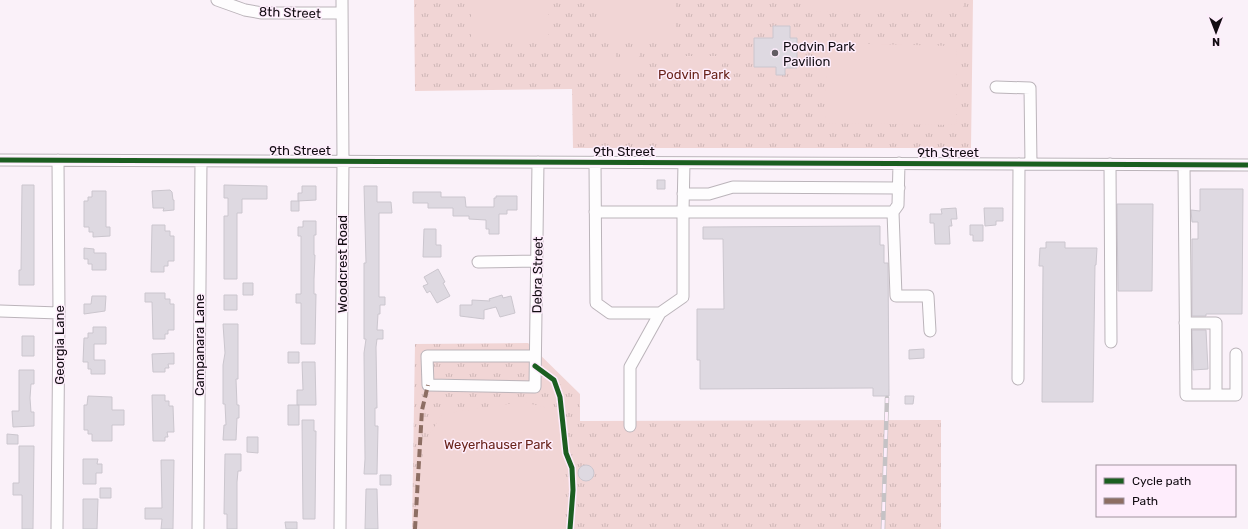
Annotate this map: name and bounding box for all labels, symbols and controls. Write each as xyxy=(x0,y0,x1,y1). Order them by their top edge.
street label: 8th Street xyxy=(259,4,321,21)
north arrow xyxy=(1196,12,1236,52)
text: N xyxy=(1212,35,1220,48)
place label: Podvin Park Pavilion xyxy=(783,39,855,69)
marker: Podvin Park Pavilion xyxy=(770,48,780,58)
park label: Podvin Park xyxy=(658,67,730,82)
street label: 9th Street xyxy=(269,143,331,158)
street label: 9th Street xyxy=(593,144,655,159)
street label: 9th Street xyxy=(917,145,979,160)
street label: Woodcrest Road xyxy=(335,215,350,313)
street label: Debra Street xyxy=(529,237,546,314)
street label: Campanara Lane xyxy=(192,294,207,396)
street label: Georgia Lane xyxy=(52,305,68,385)
park label: Weyerhauser Park xyxy=(444,437,552,452)
legend xyxy=(1096,465,1236,517)
text: Cycle path xyxy=(1132,474,1191,488)
text: Path xyxy=(1132,494,1158,508)

